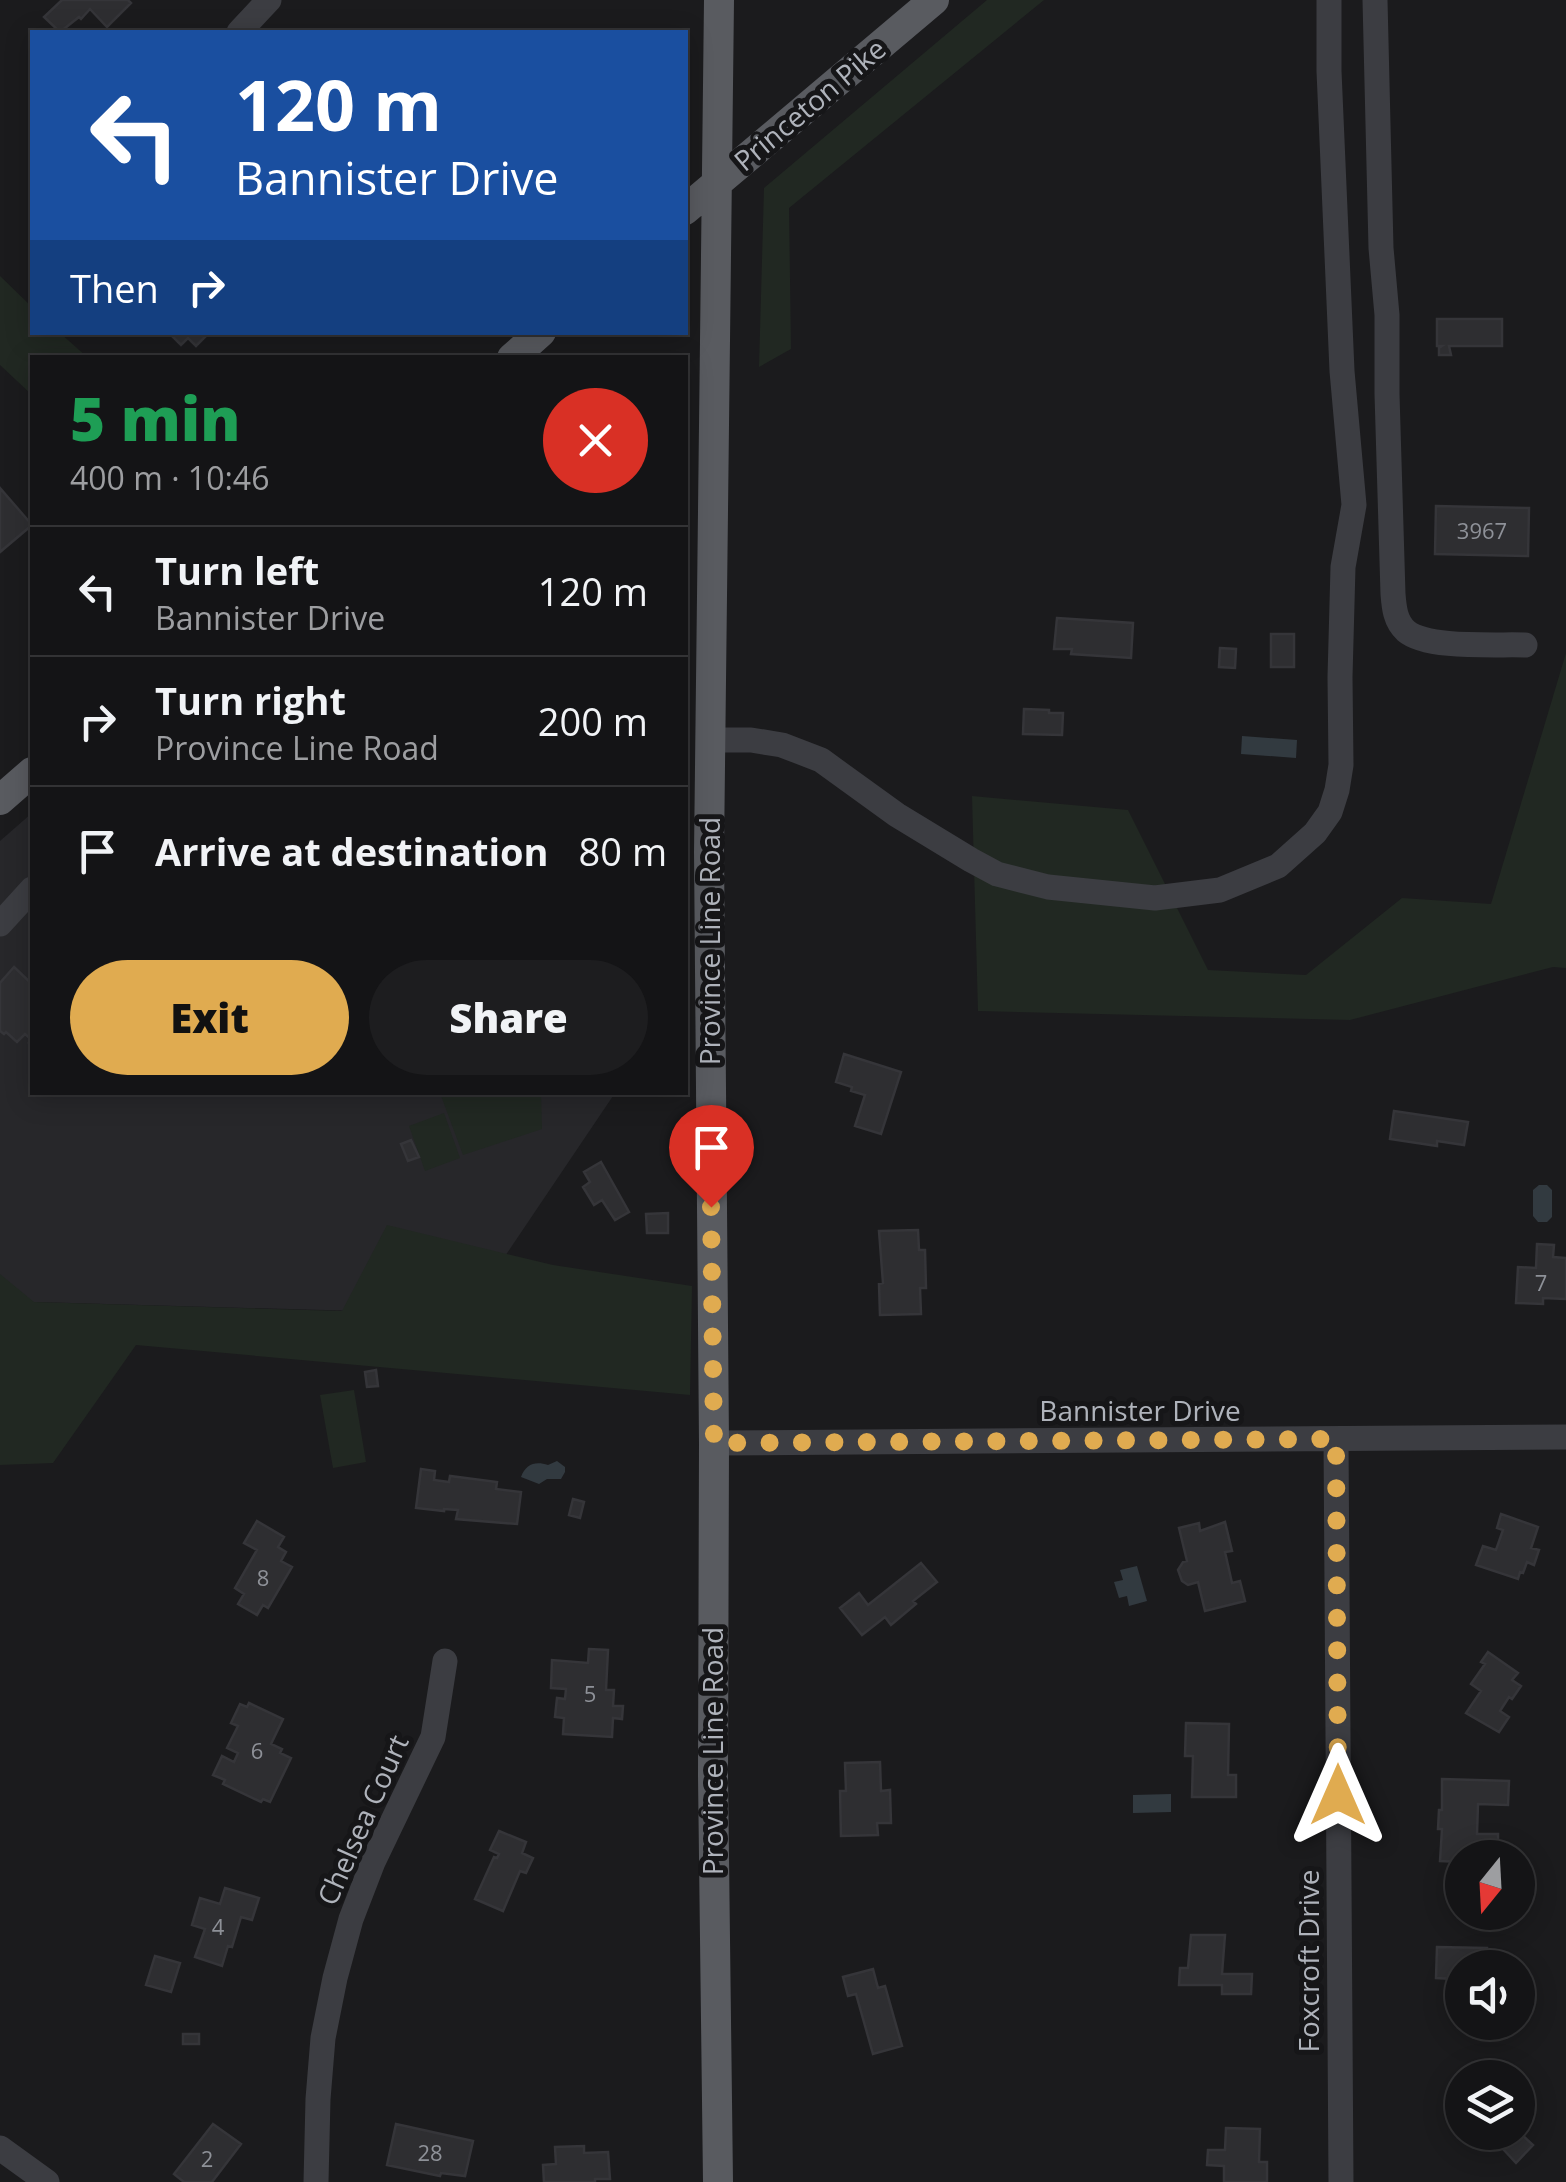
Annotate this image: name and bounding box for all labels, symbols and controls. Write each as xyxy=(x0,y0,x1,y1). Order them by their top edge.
street label: Princeton Pike xyxy=(725,29,893,179)
text: 120 m xyxy=(235,56,442,152)
icon: left xyxy=(70,70,200,200)
text: Bannister Drive xyxy=(235,147,559,208)
icon: right xyxy=(179,260,234,315)
text: Then xyxy=(70,262,159,314)
text: 5 min xyxy=(70,377,240,459)
button: close xyxy=(543,388,648,493)
text: 400 m · 10:46 xyxy=(70,456,269,499)
house number: 3967 xyxy=(1457,515,1507,545)
text: Turn left xyxy=(155,544,319,596)
icon: left xyxy=(70,564,125,619)
text: 120 m xyxy=(538,565,648,617)
text: Bannister Drive xyxy=(155,596,385,639)
text: Turn right xyxy=(155,674,346,726)
icon: right xyxy=(70,694,125,749)
text: 200 m xyxy=(538,695,648,747)
text: Province Line Road xyxy=(155,726,439,769)
street label: Province Line Road xyxy=(690,817,728,1065)
icon: arrive xyxy=(70,824,125,879)
text: Arrive at destination xyxy=(155,825,549,877)
text: 80 m xyxy=(579,825,667,877)
button: Exit xyxy=(70,960,349,1075)
button: Share xyxy=(369,960,648,1075)
pin xyxy=(669,1105,754,1208)
icon: arrive xyxy=(684,1120,739,1175)
house number: 7 xyxy=(1535,1267,1547,1297)
street label: Bannister Drive xyxy=(1039,1391,1241,1429)
house number: 8 xyxy=(257,1562,269,1592)
street label: Province Line Road xyxy=(693,1627,731,1875)
house number: 5 xyxy=(584,1678,596,1708)
street label: Chelsea Court xyxy=(308,1728,417,1911)
house number: 6 xyxy=(251,1735,263,1765)
position arrow xyxy=(1286,1743,1390,1847)
north arrow xyxy=(1445,1840,1535,1930)
map controls xyxy=(1445,1840,1535,2150)
street label: Foxcroft Drive xyxy=(1289,1870,1327,2052)
house number: 4 xyxy=(212,1911,225,1941)
button: sound xyxy=(1445,1950,1535,2040)
button: layers xyxy=(1445,2060,1535,2150)
house number: 28 xyxy=(417,2137,443,2167)
house number: 2 xyxy=(201,2143,213,2173)

